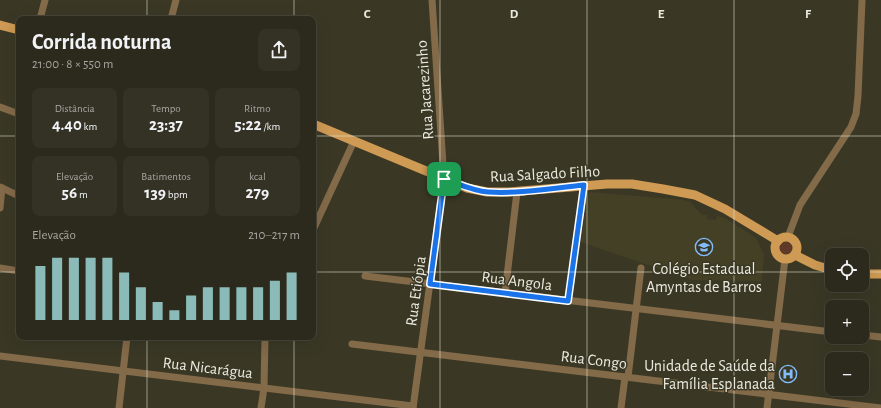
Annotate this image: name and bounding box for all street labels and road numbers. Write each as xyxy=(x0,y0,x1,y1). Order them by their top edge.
street label: Rua Jacarezinho xyxy=(414,40,436,140)
street label: Rua Salgado Filho xyxy=(490,163,601,185)
street label: Rua Etiópia xyxy=(403,255,429,327)
street label: Rua Angola xyxy=(481,269,553,293)
street label: Rua Congo xyxy=(560,348,628,372)
street label: Rua Nicarágua xyxy=(162,355,254,381)

